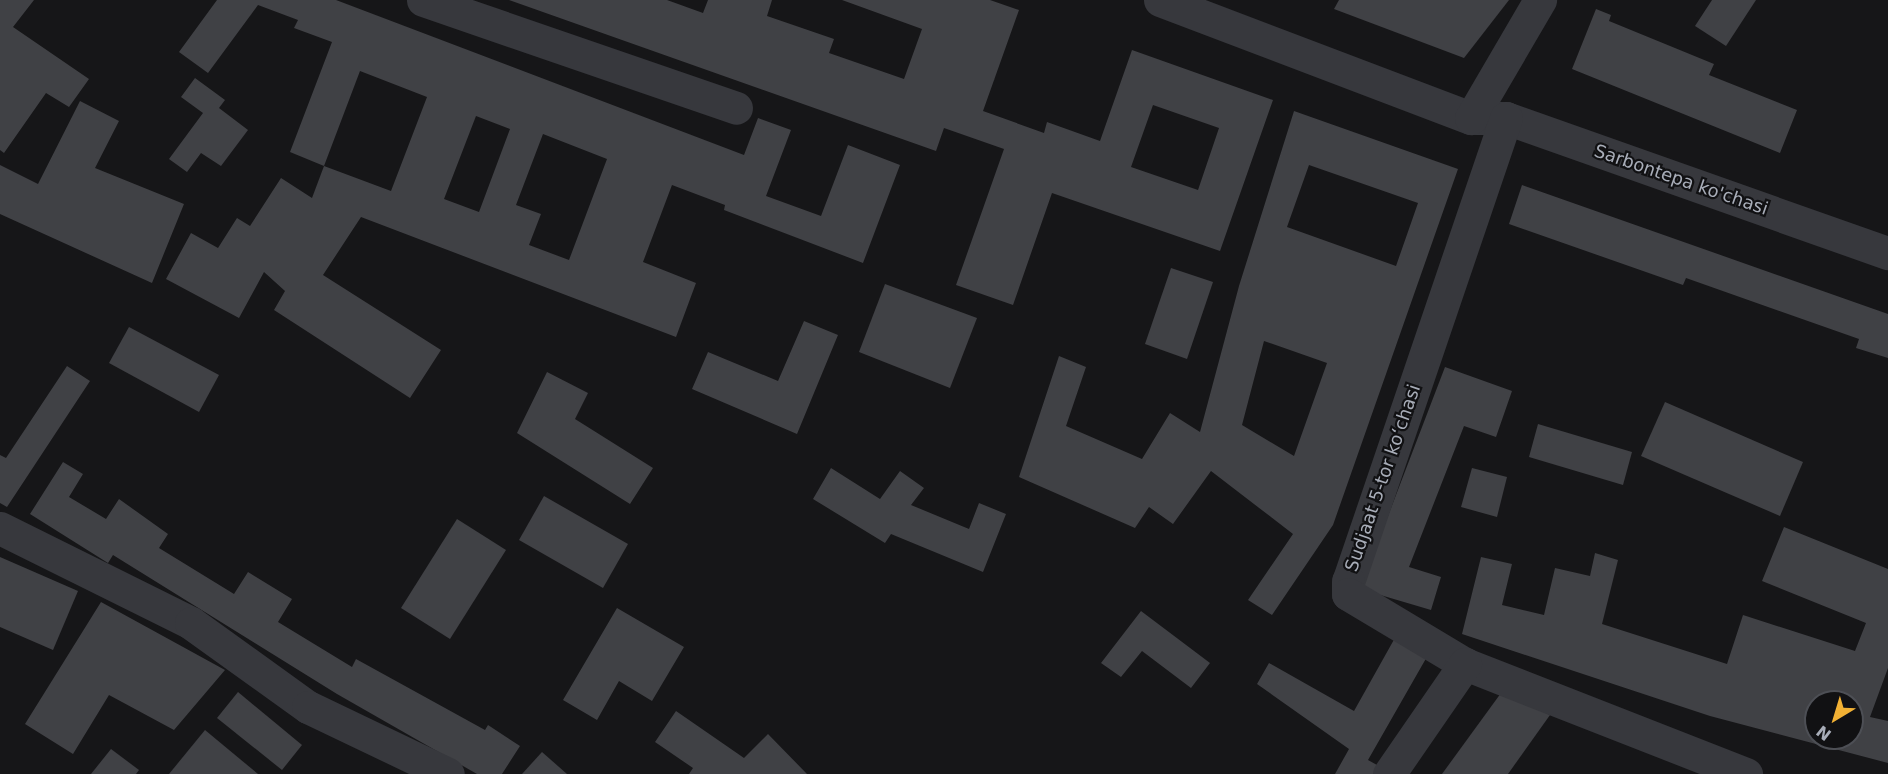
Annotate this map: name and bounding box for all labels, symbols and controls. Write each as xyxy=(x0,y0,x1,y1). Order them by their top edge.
street label: Sarbontepa ko'chasi xyxy=(1591,140,1771,220)
street label: Sudjaat 5-tor koʻchasi xyxy=(1341,382,1425,574)
north arrow xyxy=(1804,690,1864,750)
text: N xyxy=(1813,721,1835,745)

